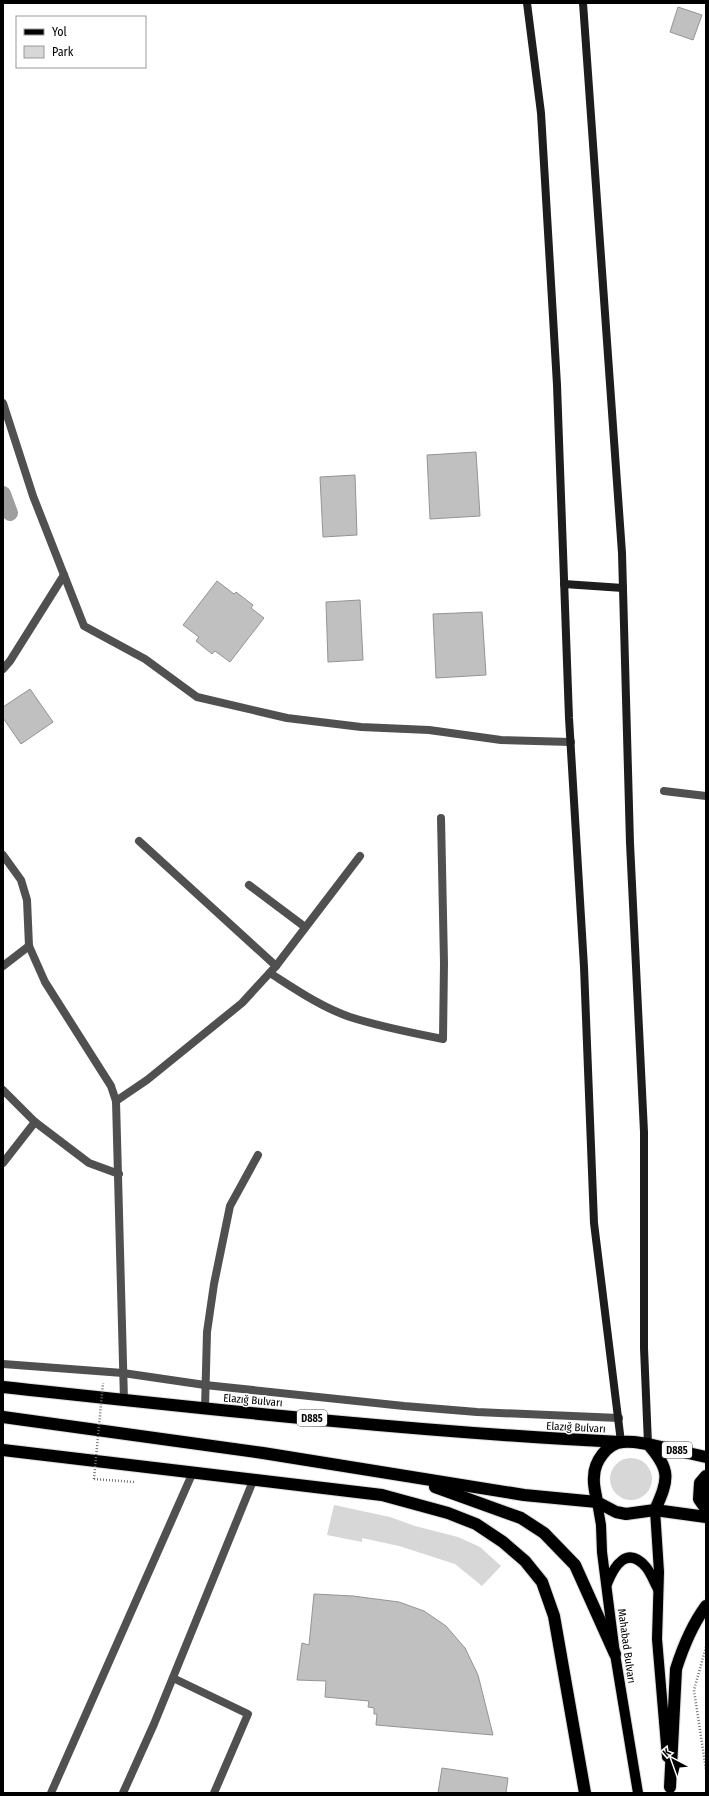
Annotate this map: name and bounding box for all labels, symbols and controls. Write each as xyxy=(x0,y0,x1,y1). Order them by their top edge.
legend xyxy=(16,16,146,68)
text: Yol xyxy=(52,25,67,39)
text: Park xyxy=(52,45,74,59)
street label: Elazığ Bulvarı xyxy=(223,1391,283,1410)
road number: D885 xyxy=(297,1410,327,1426)
street label: Elazığ Bulvarı xyxy=(546,1419,606,1436)
road number: D885 xyxy=(662,1442,692,1458)
street label: Mahabad Bulvarı xyxy=(615,1608,638,1684)
north arrow xyxy=(653,1740,693,1780)
text: K xyxy=(660,1745,674,1760)

